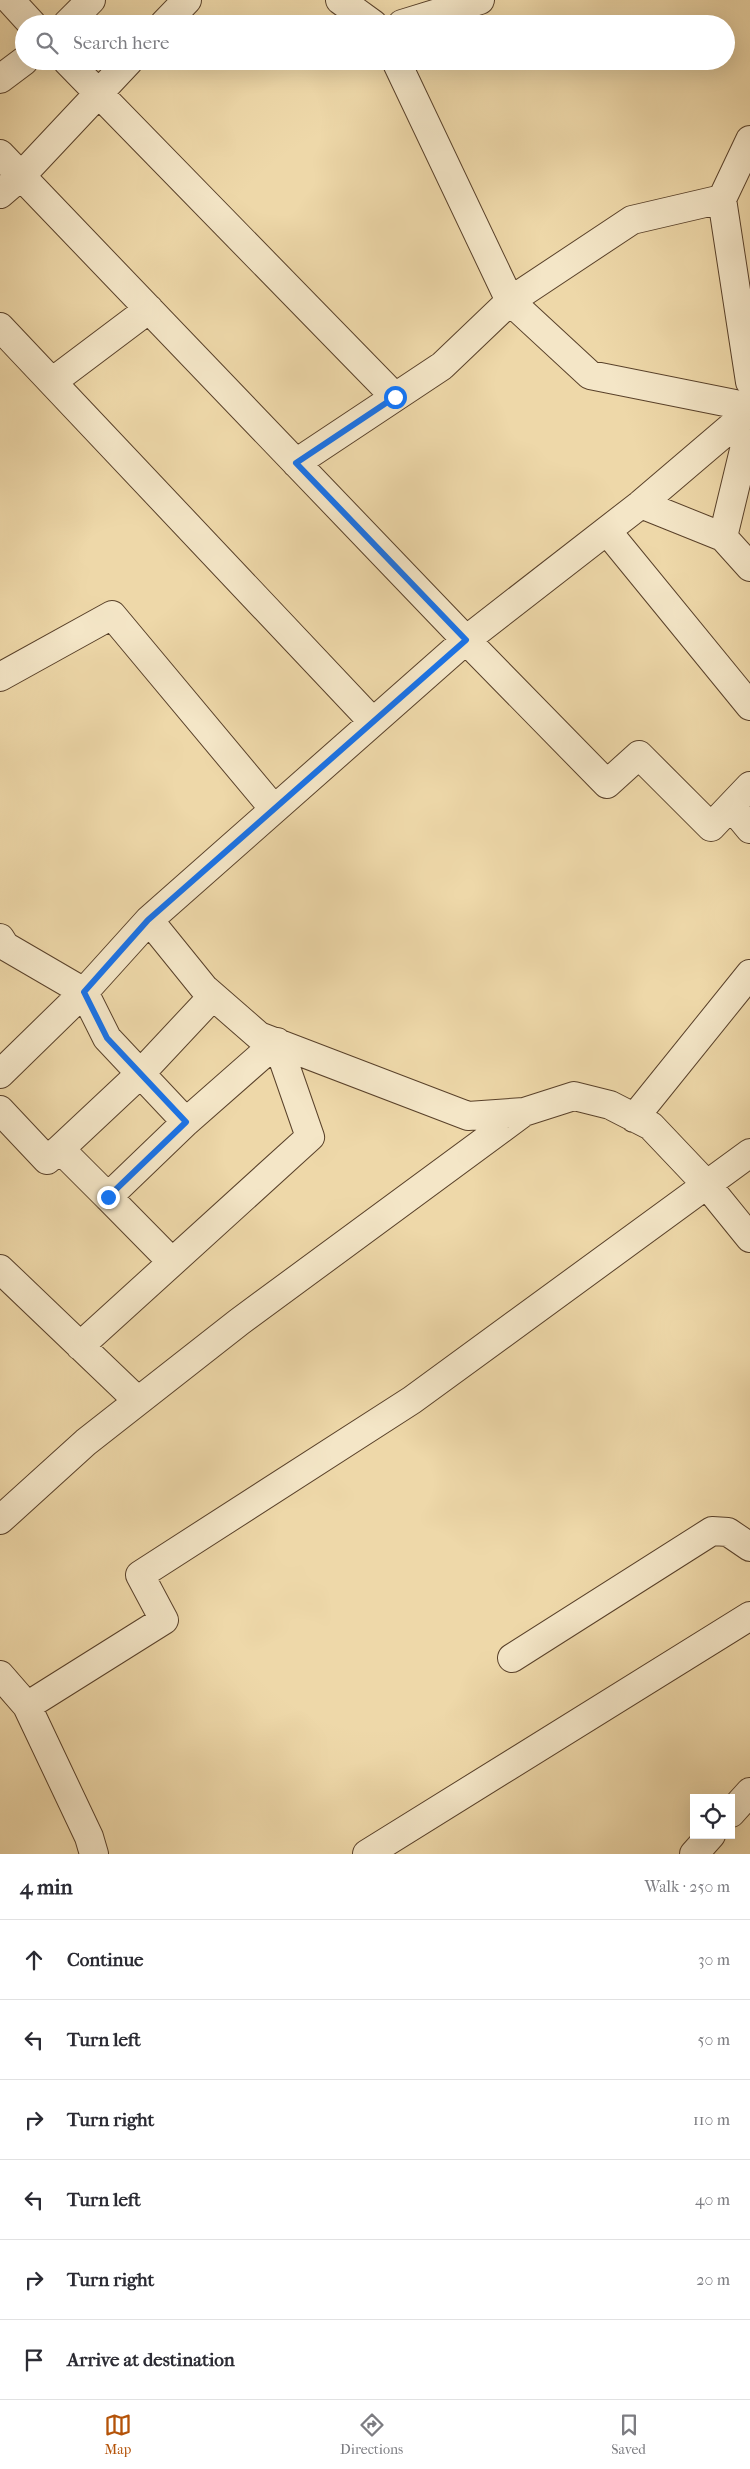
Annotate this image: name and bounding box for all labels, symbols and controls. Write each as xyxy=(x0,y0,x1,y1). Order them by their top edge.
search box xyxy=(15,15,735,70)
icon: search xyxy=(33,29,61,57)
text: Search here xyxy=(73,32,169,54)
route start xyxy=(384,386,407,409)
route end xyxy=(97,1186,120,1209)
map controls xyxy=(690,1794,735,1839)
button: locate xyxy=(690,1794,735,1839)
text: 4 min xyxy=(20,1875,73,1899)
text: Walk · 250 m xyxy=(645,1877,730,1896)
icon: ahead xyxy=(20,1946,48,1974)
text: Continue xyxy=(67,1949,143,1971)
text: 30 m xyxy=(698,1950,730,1969)
icon: left xyxy=(20,2026,48,2054)
text: Turn left xyxy=(67,2029,141,2051)
text: 50 m xyxy=(698,2030,730,2049)
icon: right xyxy=(20,2106,48,2134)
text: Turn right xyxy=(67,2109,154,2131)
text: 110 m xyxy=(693,2110,730,2129)
icon: left xyxy=(20,2186,48,2214)
text: Turn left xyxy=(67,2189,141,2211)
text: 40 m xyxy=(695,2190,730,2209)
icon: right xyxy=(20,2266,48,2294)
text: Turn right xyxy=(67,2269,154,2291)
text: 20 m xyxy=(696,2270,730,2289)
icon: arrive xyxy=(20,2346,48,2374)
text: Arrive at destination xyxy=(67,2349,235,2371)
tab: Map xyxy=(104,2411,132,2458)
tab: Directions xyxy=(340,2411,403,2458)
tab: Saved xyxy=(611,2411,646,2458)

